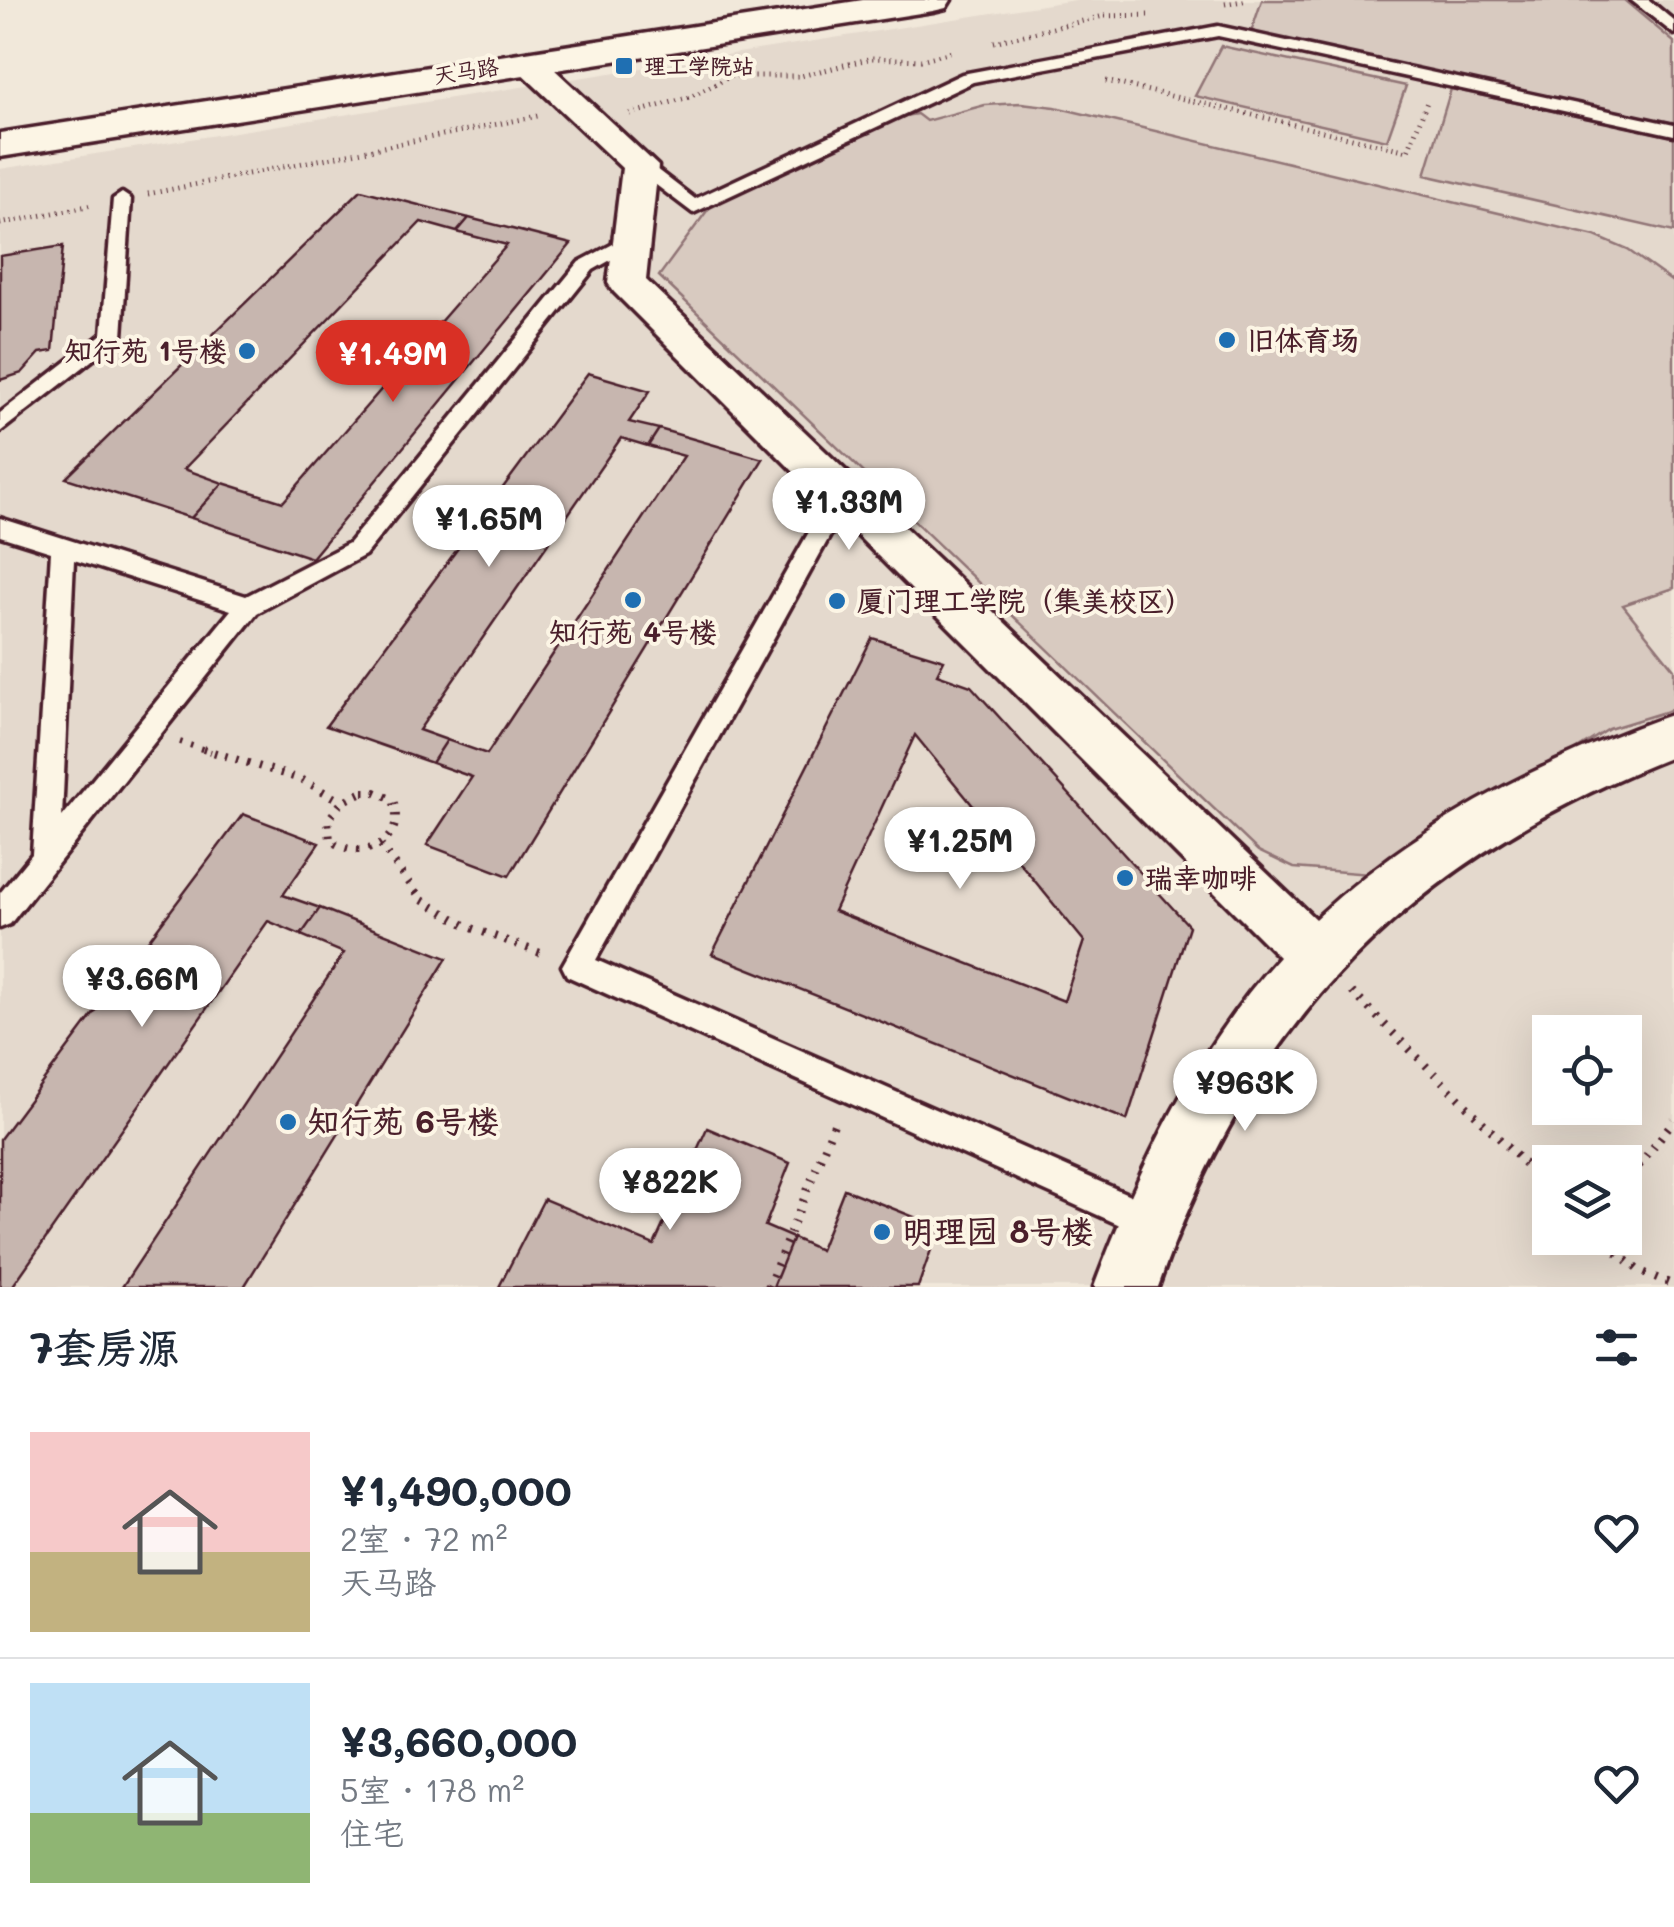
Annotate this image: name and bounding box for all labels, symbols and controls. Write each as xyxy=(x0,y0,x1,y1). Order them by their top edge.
street label: 天马路 xyxy=(431,51,501,90)
place label: 理工学院站 xyxy=(644,51,754,80)
marker: 理工学院站 xyxy=(613,55,635,77)
pin: ¥1.49M xyxy=(312,320,474,405)
place label: 旧体育场 xyxy=(1247,321,1359,357)
marker: 旧体育场 xyxy=(1216,329,1238,351)
text: ¥1.49M xyxy=(338,331,448,373)
place label: 知行苑 1号楼 xyxy=(65,332,227,368)
marker: 知行苑 1号楼 xyxy=(236,340,258,362)
pin: ¥1.33M xyxy=(768,468,930,553)
text: ¥1.33M xyxy=(794,479,904,521)
pin: ¥1.65M xyxy=(408,485,570,570)
text: ¥1.65M xyxy=(435,496,543,538)
place label: 厦门理工学院（集美校区） xyxy=(857,582,1193,618)
marker: 知行苑 4号楼 xyxy=(622,589,644,611)
marker: 厦门理工学院（集美校区） xyxy=(826,590,848,612)
place label: 知行苑 4号楼 xyxy=(549,613,717,649)
pin: ¥1.25M xyxy=(879,807,1041,892)
text: ¥1.25M xyxy=(906,818,1014,860)
place label: 瑞幸咖啡 xyxy=(1145,859,1257,895)
marker: 瑞幸咖啡 xyxy=(1114,867,1136,889)
pin: ¥3.66M xyxy=(61,945,223,1030)
text: ¥3.66M xyxy=(85,956,199,998)
map controls xyxy=(1532,1015,1642,1255)
button: locate xyxy=(1532,1015,1642,1125)
pin: ¥963K xyxy=(1175,1049,1315,1134)
text: ¥963K xyxy=(1195,1060,1295,1102)
place label: 知行苑 6号楼 xyxy=(308,1099,499,1141)
marker: 知行苑 6号楼 xyxy=(277,1111,299,1133)
button: layers xyxy=(1532,1145,1642,1255)
pin: ¥822K xyxy=(600,1148,740,1233)
text: ¥822K xyxy=(621,1159,719,1201)
place label: 明理园 8号楼 xyxy=(902,1209,1093,1251)
marker: 明理园 8号楼 xyxy=(871,1221,893,1243)
text: 7套房源 xyxy=(30,1319,179,1374)
icon: filters xyxy=(1589,1320,1644,1375)
text: ¥1,490,000 xyxy=(340,1462,572,1517)
icon: home xyxy=(110,1472,230,1592)
icon: heart xyxy=(1589,1505,1644,1560)
text: 2室 · 72 m² xyxy=(340,1517,508,1559)
text: 天马路 xyxy=(340,1560,436,1602)
text: ¥3,660,000 xyxy=(340,1713,577,1768)
icon: home xyxy=(110,1723,230,1843)
icon: heart xyxy=(1589,1756,1644,1811)
text: 5室 · 178 m² xyxy=(340,1768,524,1810)
text: 住宅 xyxy=(340,1811,404,1853)

